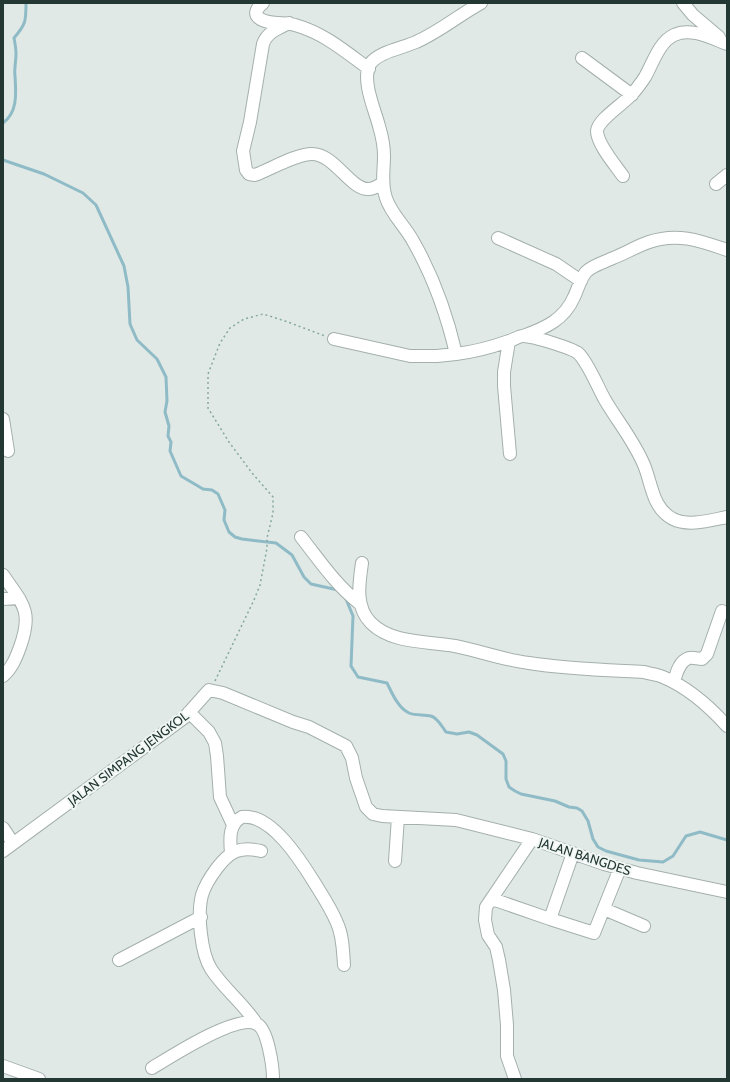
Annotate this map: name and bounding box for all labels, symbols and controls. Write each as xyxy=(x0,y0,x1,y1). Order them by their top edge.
street label: JALAN SIMPANG JENGKOL xyxy=(64,707,192,809)
street label: JALAN BANGDES xyxy=(536,833,633,879)

